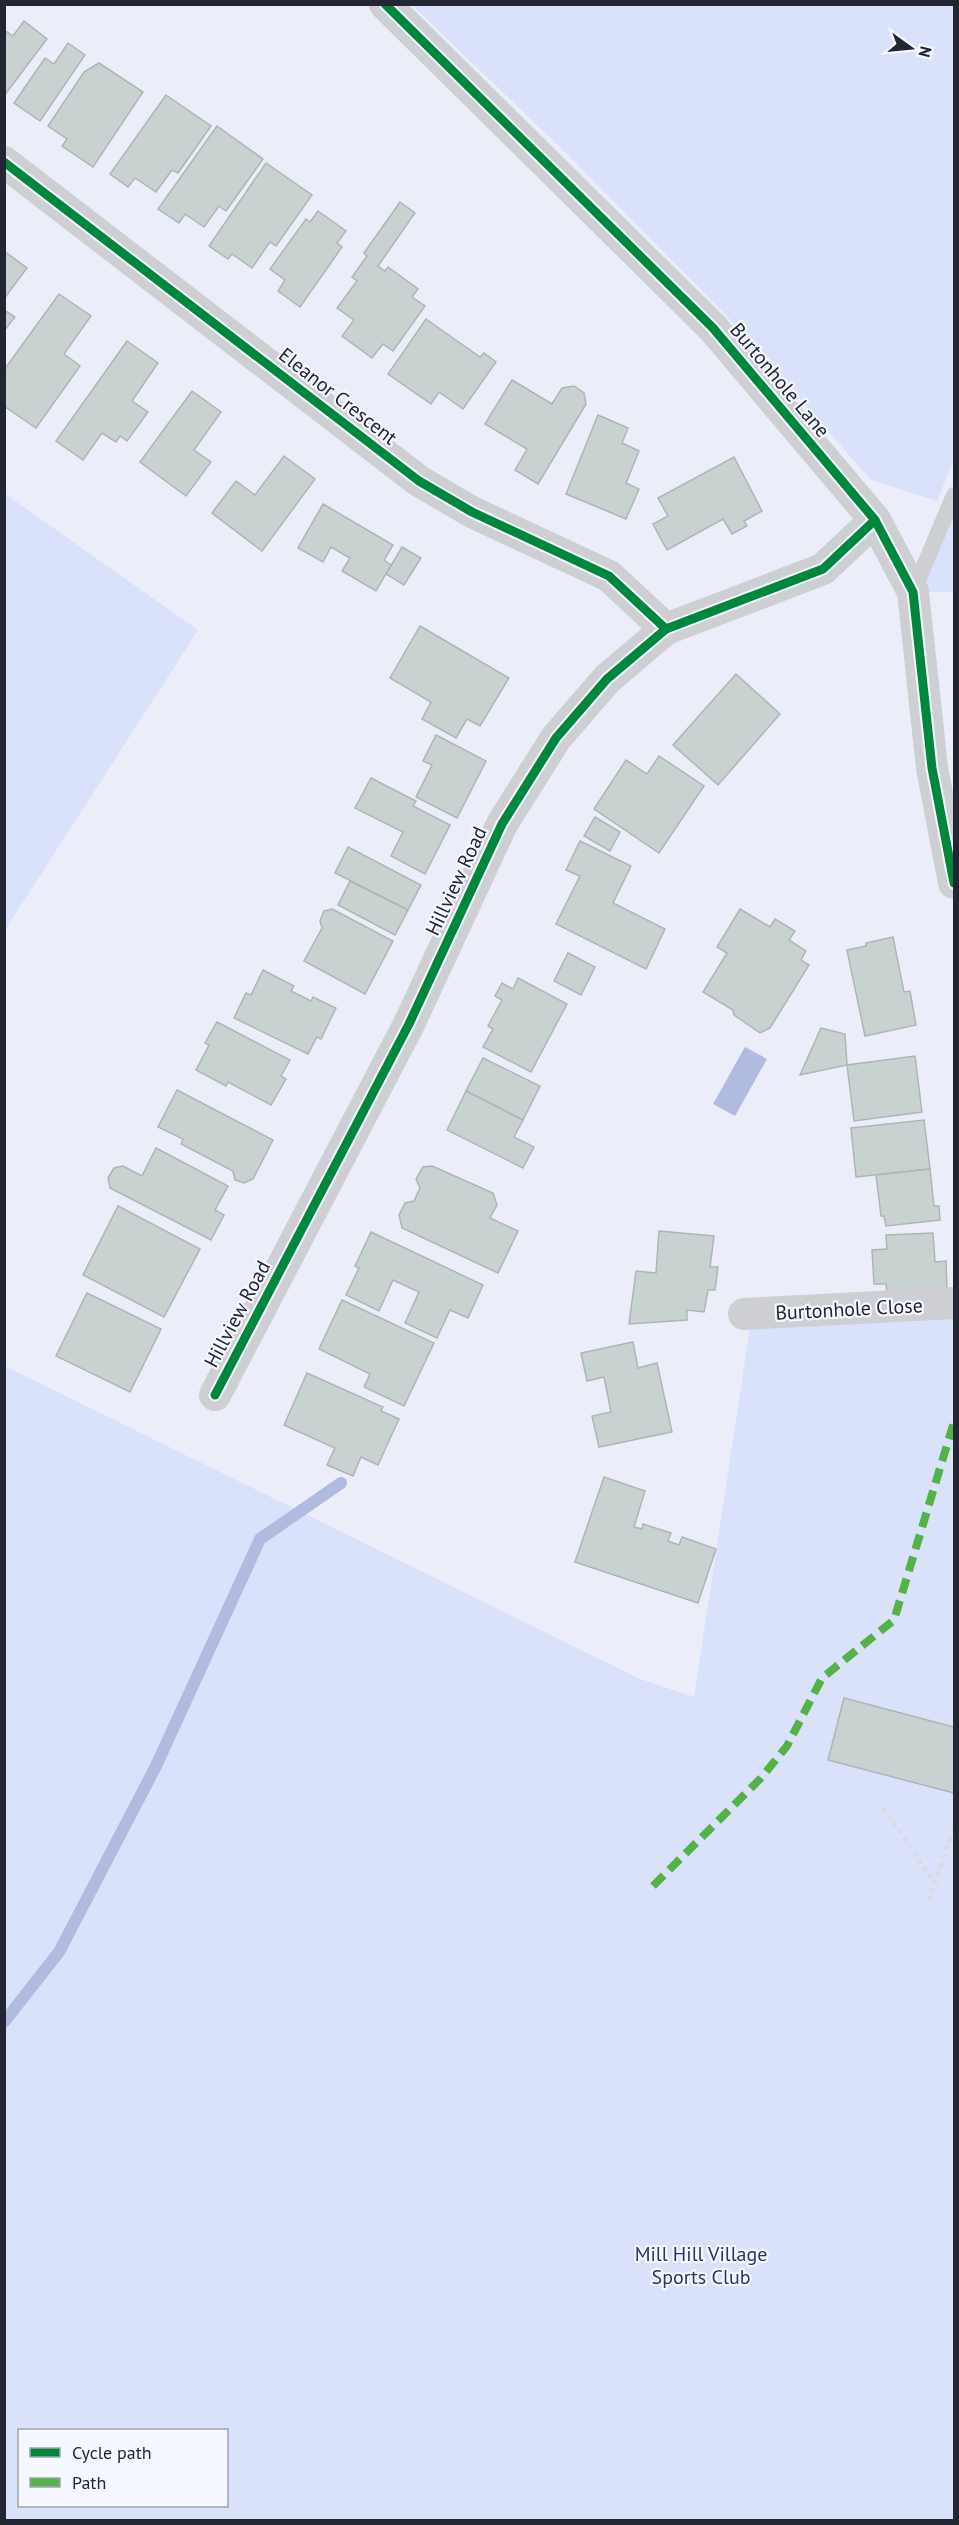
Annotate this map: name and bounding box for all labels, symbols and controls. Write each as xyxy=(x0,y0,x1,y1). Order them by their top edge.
north arrow xyxy=(881,18,941,78)
text: N xyxy=(914,44,937,60)
street label: Burtonhole Lane xyxy=(724,317,836,443)
street label: Eleanor Crescent xyxy=(274,342,403,451)
street label: Hillview Road xyxy=(419,822,493,940)
street label: Hillview Road xyxy=(198,1256,276,1372)
street label: Burtonhole Close xyxy=(775,1292,923,1326)
park label: Mill Hill Village Sports Club xyxy=(635,2241,767,2290)
legend xyxy=(18,2429,228,2507)
text: Cycle path xyxy=(72,2441,152,2464)
text: Path xyxy=(72,2471,106,2494)

